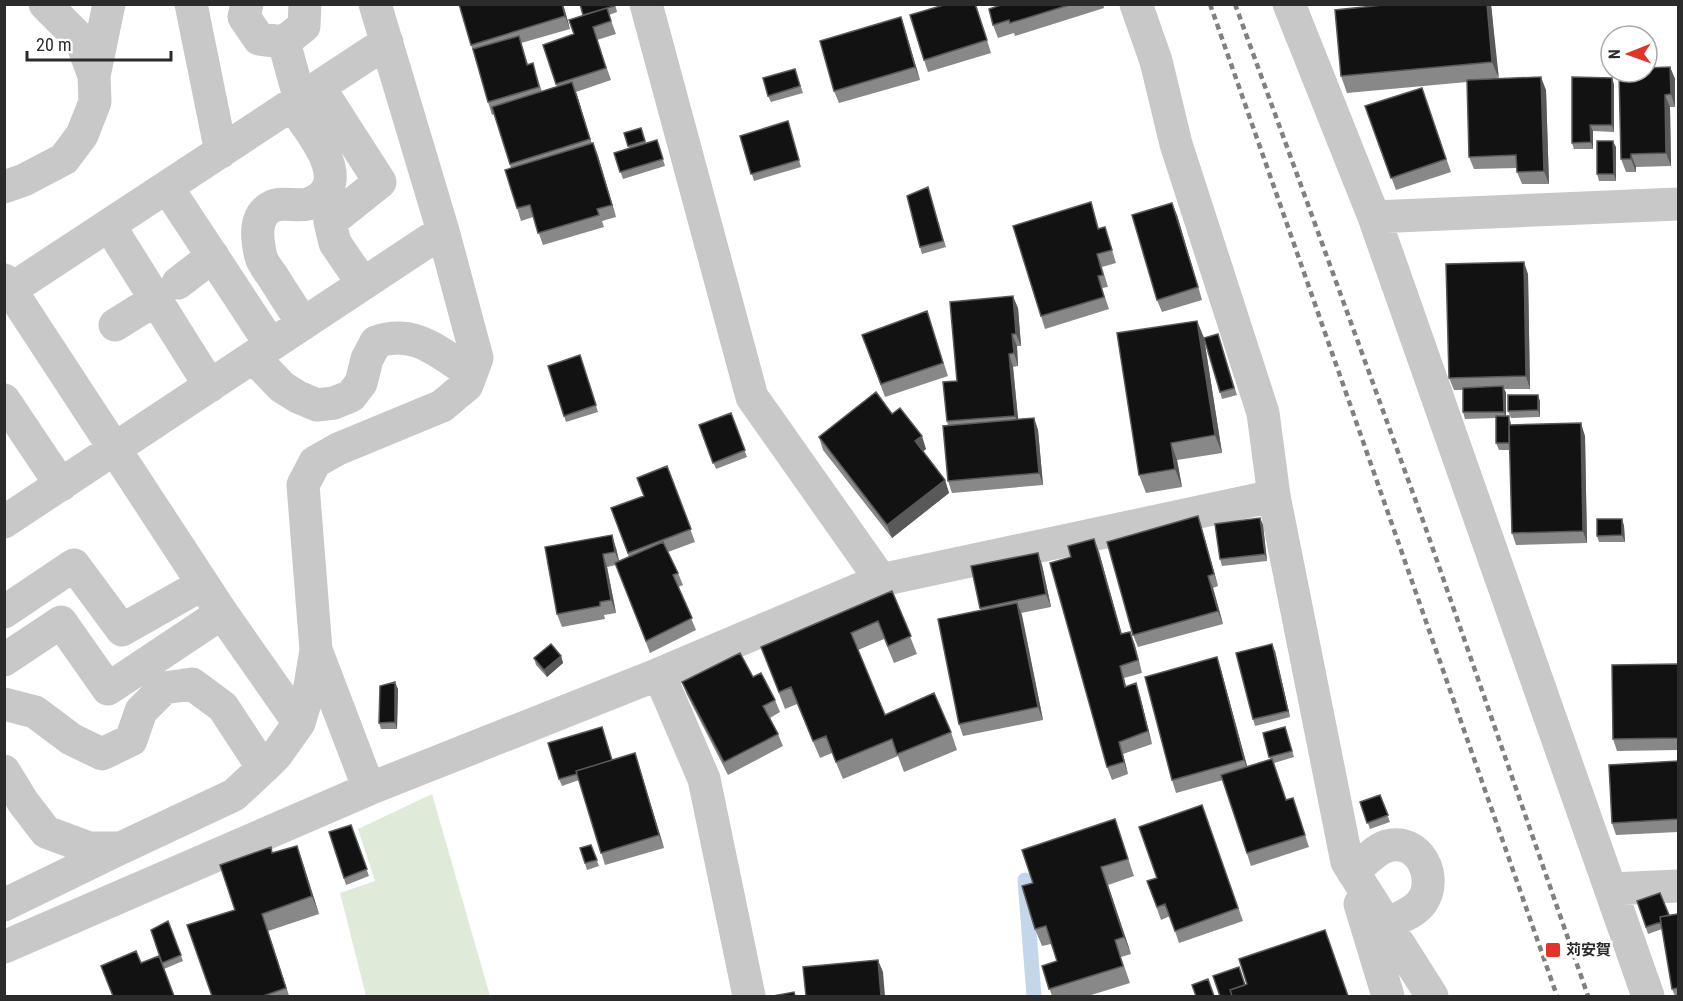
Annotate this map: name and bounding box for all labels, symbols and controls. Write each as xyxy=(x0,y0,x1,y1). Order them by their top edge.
scale bar xyxy=(27,24,171,62)
north arrow xyxy=(1599,24,1659,84)
text: 20 m xyxy=(36,34,71,55)
text: N xyxy=(1605,49,1624,59)
marker: 苅安賀 xyxy=(1544,941,1562,959)
place label: 苅安賀 xyxy=(1566,941,1611,959)

